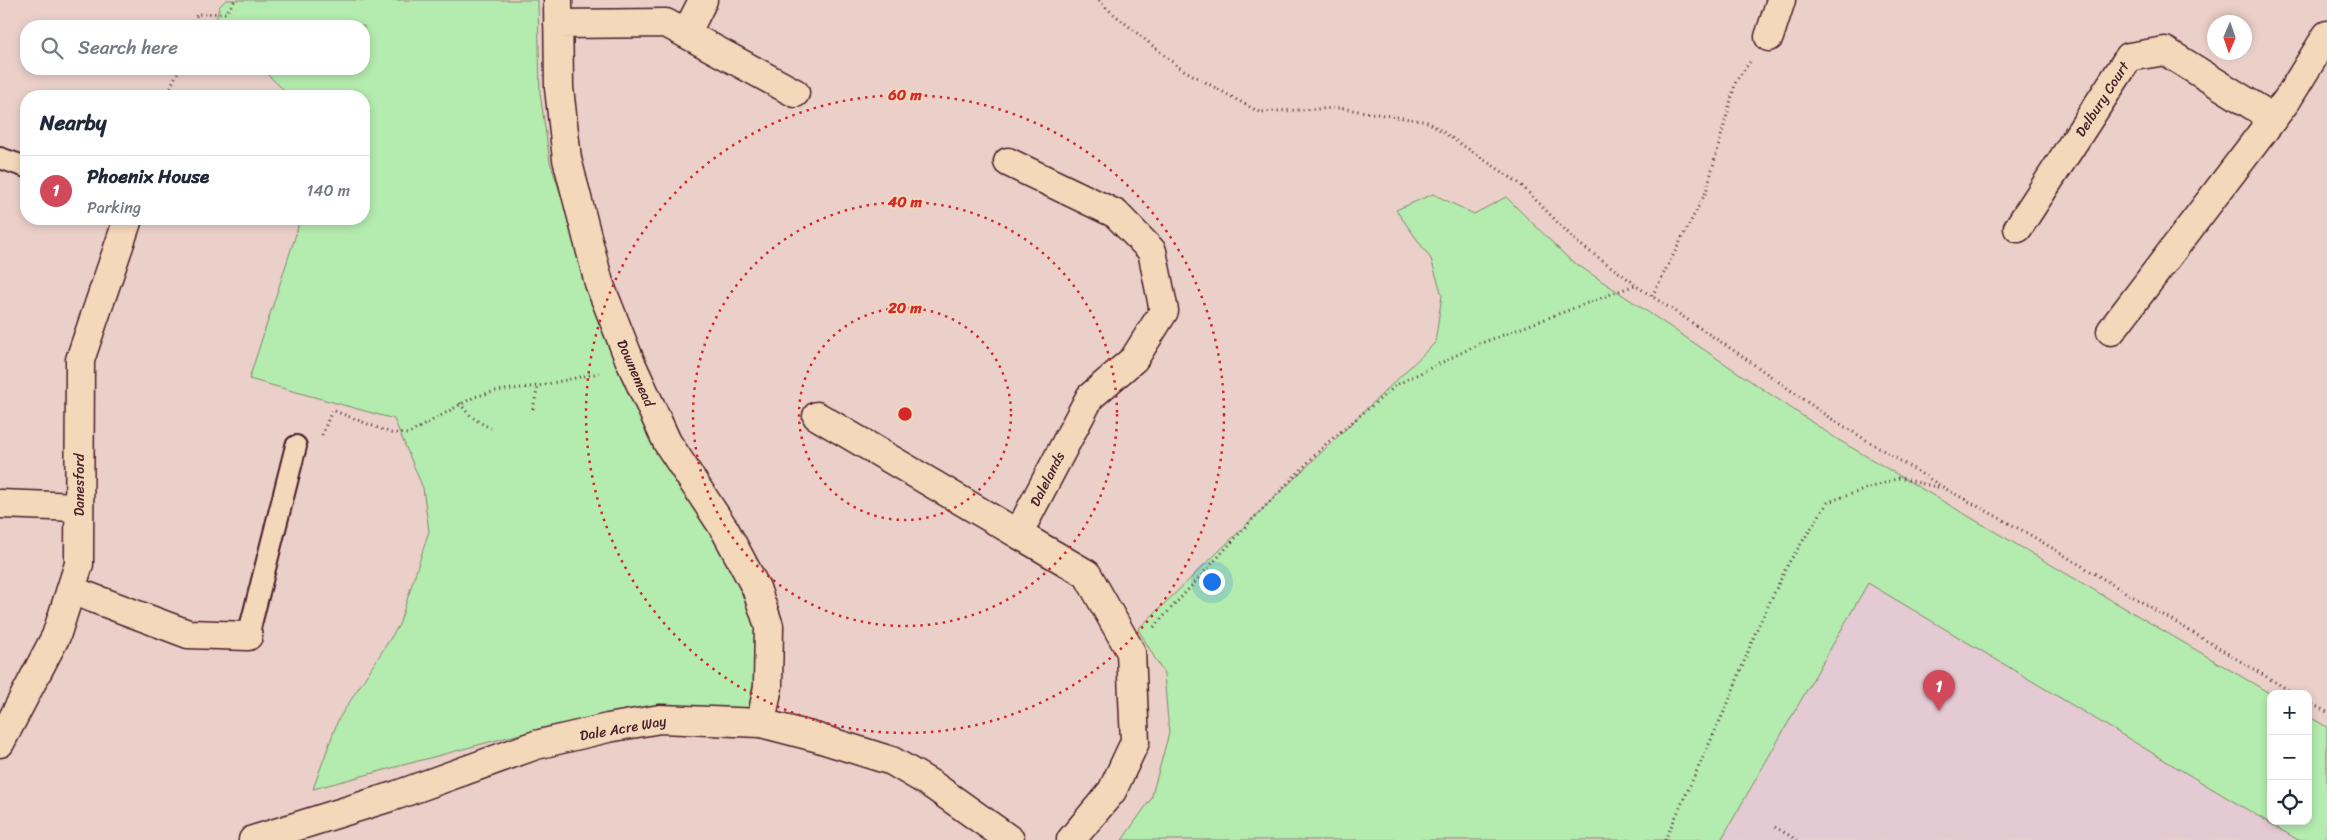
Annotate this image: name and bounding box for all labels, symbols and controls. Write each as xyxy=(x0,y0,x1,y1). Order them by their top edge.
north arrow xyxy=(2207,15,2252,60)
search box xyxy=(20,20,370,75)
text: Search here xyxy=(78,31,178,64)
icon: search xyxy=(38,34,66,62)
street label: Delbury Court xyxy=(2069,55,2137,142)
text: 60 m xyxy=(887,82,922,108)
text: Nearby xyxy=(40,104,106,142)
text: Phoenix House xyxy=(87,160,209,193)
text: 1 xyxy=(53,176,59,205)
text: 140 m xyxy=(307,176,350,205)
text: 40 m xyxy=(887,189,923,215)
text: Parking xyxy=(87,193,141,222)
text: 20 m xyxy=(887,295,922,321)
street label: Downemead xyxy=(610,335,662,413)
centre of rings xyxy=(896,405,914,423)
street label: Dalelands xyxy=(1023,447,1072,511)
street label: Danesford xyxy=(67,452,92,516)
your location xyxy=(1199,569,1225,595)
pin: 1 xyxy=(1923,670,1955,711)
map controls xyxy=(2267,690,2312,825)
button: + xyxy=(2267,690,2312,735)
street label: Dale Acre Way xyxy=(578,708,669,748)
button: − xyxy=(2267,735,2312,780)
button: locate xyxy=(2267,780,2312,825)

